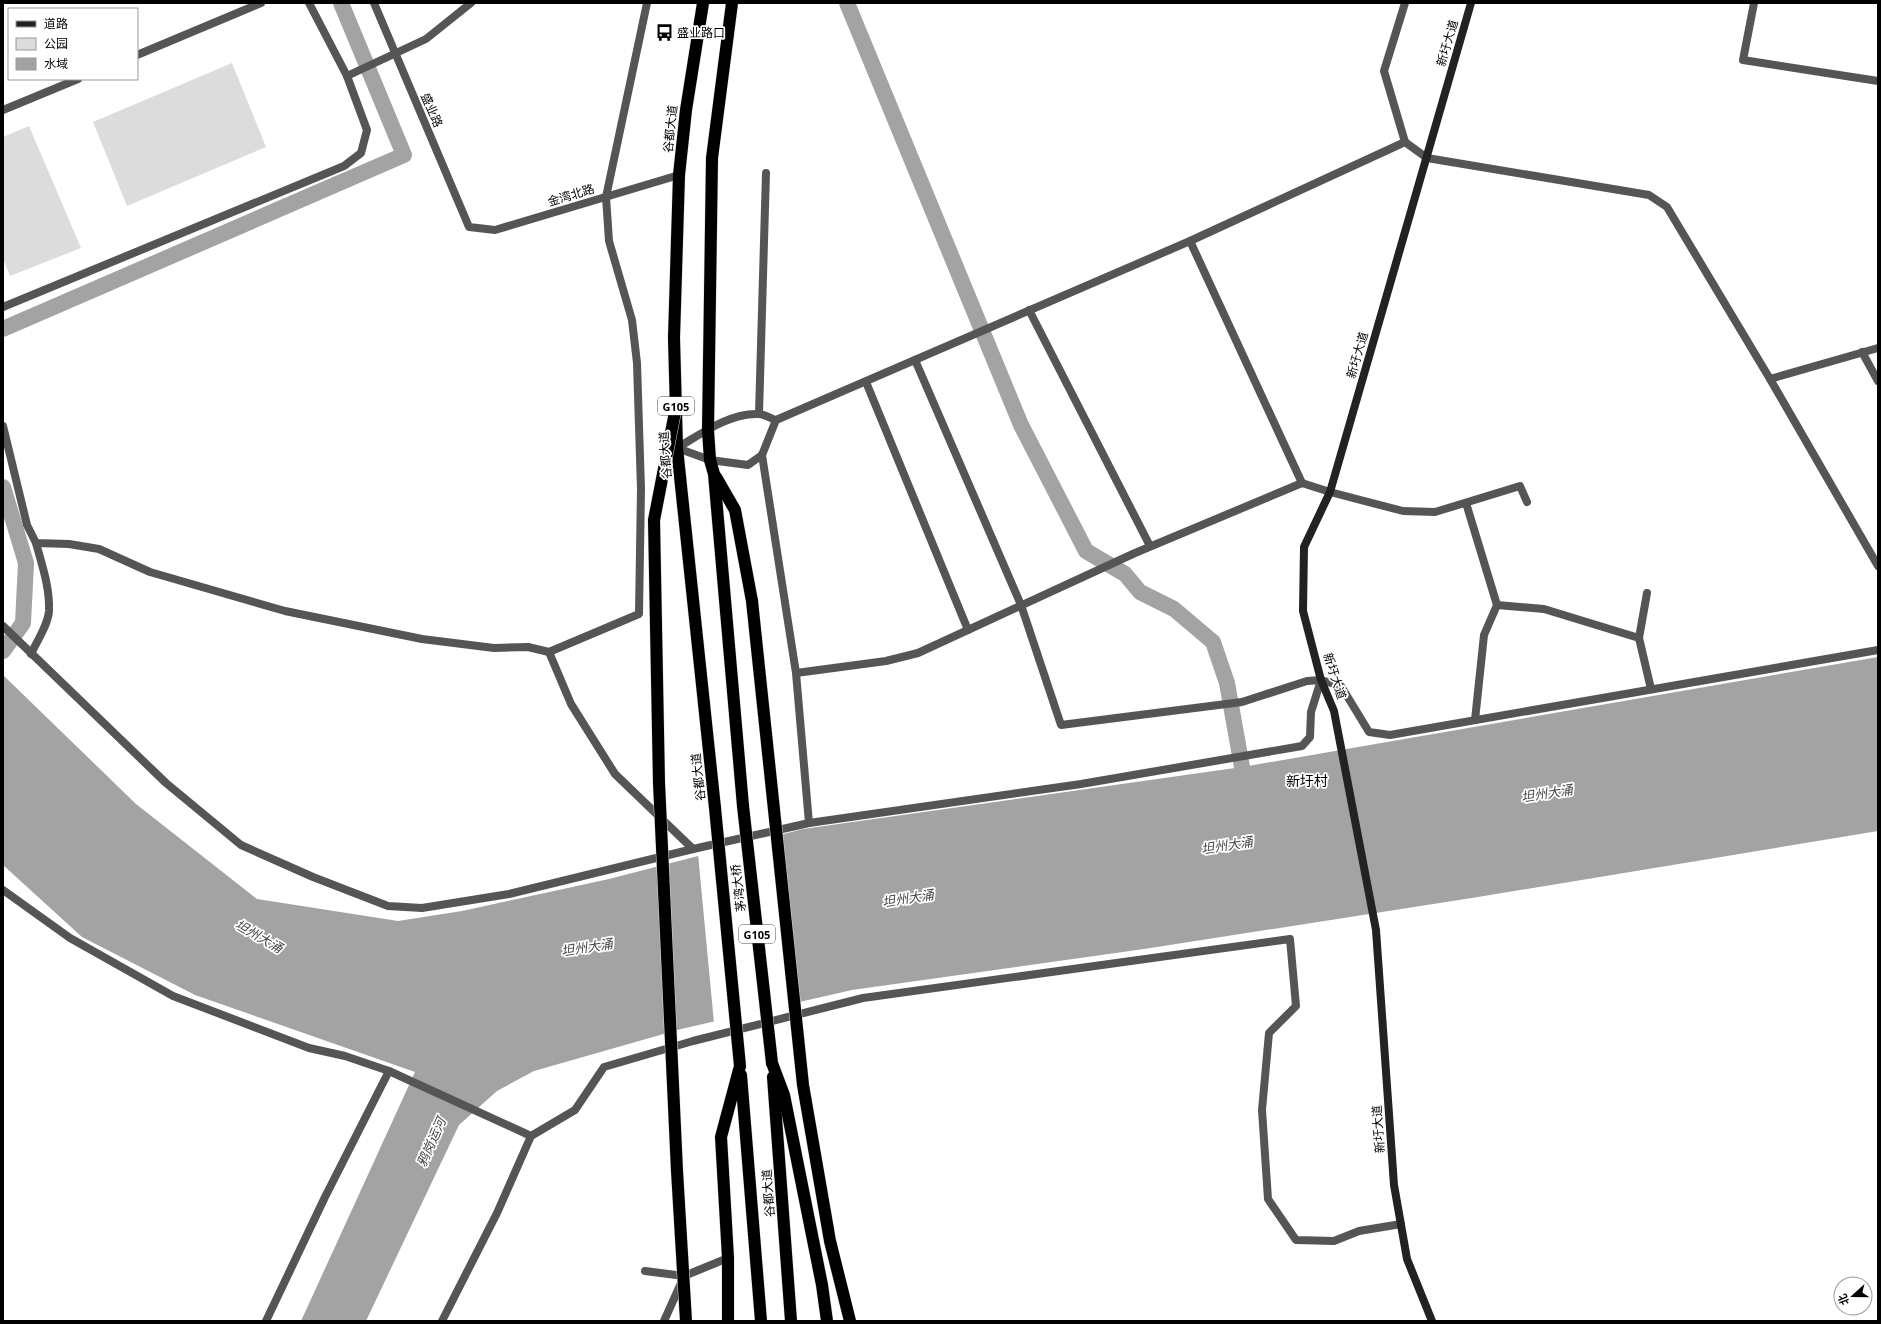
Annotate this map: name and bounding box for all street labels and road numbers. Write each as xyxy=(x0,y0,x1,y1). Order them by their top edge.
street label: 新圩大道 xyxy=(1432,18,1462,68)
street label: 盛业路 xyxy=(417,90,447,130)
street label: 谷都大道 xyxy=(659,104,681,154)
street label: 金湾北路 xyxy=(546,180,596,210)
street label: 新圩大道 xyxy=(1342,330,1372,380)
road number: G105 xyxy=(658,397,694,415)
street label: 谷都大道 xyxy=(655,430,675,480)
street label: 新圩大道 xyxy=(1319,651,1351,701)
street label: 谷都大道 xyxy=(687,752,709,802)
street label: 茅湾大桥 xyxy=(727,863,749,913)
road number: G105 xyxy=(739,925,775,943)
street label: 新圩大道 xyxy=(1368,1104,1388,1154)
street label: 谷都大道 xyxy=(758,1168,778,1218)

